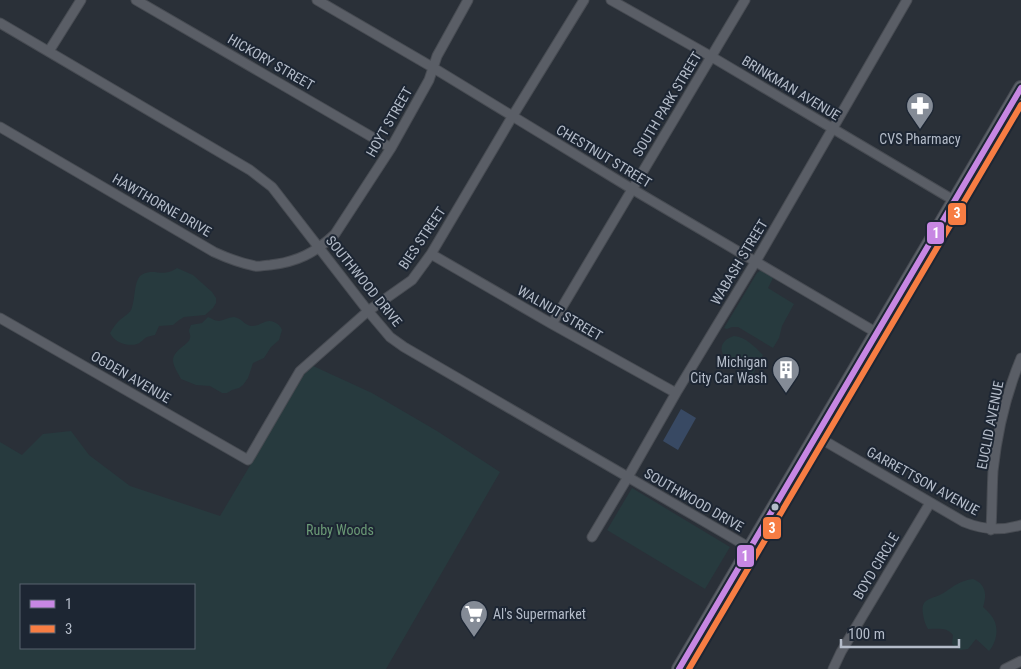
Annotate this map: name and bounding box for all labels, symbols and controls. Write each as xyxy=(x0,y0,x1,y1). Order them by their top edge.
street label: HICKORY STREET xyxy=(225,31,317,93)
street label: SOUTH PARK STREET xyxy=(629,49,705,159)
street label: BRINKMAN AVENUE xyxy=(739,52,843,124)
street label: HOYT STREET xyxy=(363,84,415,160)
pharmacy icon: CVS Pharmacy xyxy=(905,91,935,130)
street label: CHESTNUT STREET xyxy=(553,121,655,191)
place label: CVS Pharmacy xyxy=(879,131,961,147)
street label: HAWTHORNE DRIVE xyxy=(110,170,214,240)
line badge: 3 xyxy=(947,202,967,226)
street label: BIES STREET xyxy=(395,204,449,272)
text: 3 xyxy=(953,205,961,221)
street label: WABASH STREET xyxy=(707,216,771,308)
line badge: 1 xyxy=(926,221,945,245)
text: 1 xyxy=(932,225,940,241)
street label: SOUTHWOOD DRIVE xyxy=(323,232,405,330)
street label: WALNUT STREET xyxy=(515,282,605,344)
street label: OGDEN AVENUE xyxy=(88,348,174,406)
place label: Michigan City Car Wash xyxy=(690,354,767,386)
building icon: Michigan City Car Wash xyxy=(771,355,801,394)
street label: EUCLID AVENUE xyxy=(974,379,1006,471)
street label: GARRETTSON AVENUE xyxy=(864,443,982,519)
street label: SOUTHWOOD DRIVE xyxy=(642,465,747,535)
unlabelled marker xyxy=(770,502,780,512)
line badge: 3 xyxy=(762,516,782,540)
text: 3 xyxy=(768,520,776,536)
park label: Ruby Woods xyxy=(306,522,374,538)
street label: BOYD CIRCLE xyxy=(850,530,902,602)
line badge: 1 xyxy=(736,544,755,568)
text: 1 xyxy=(741,548,749,564)
legend xyxy=(20,584,195,649)
text: 1 xyxy=(65,595,72,613)
supermarket icon: Al's Supermarket xyxy=(459,599,489,638)
place label: Al's Supermarket xyxy=(493,606,586,622)
scale bar xyxy=(841,616,958,648)
text: 3 xyxy=(65,620,72,638)
text: 100 m xyxy=(848,625,885,643)

